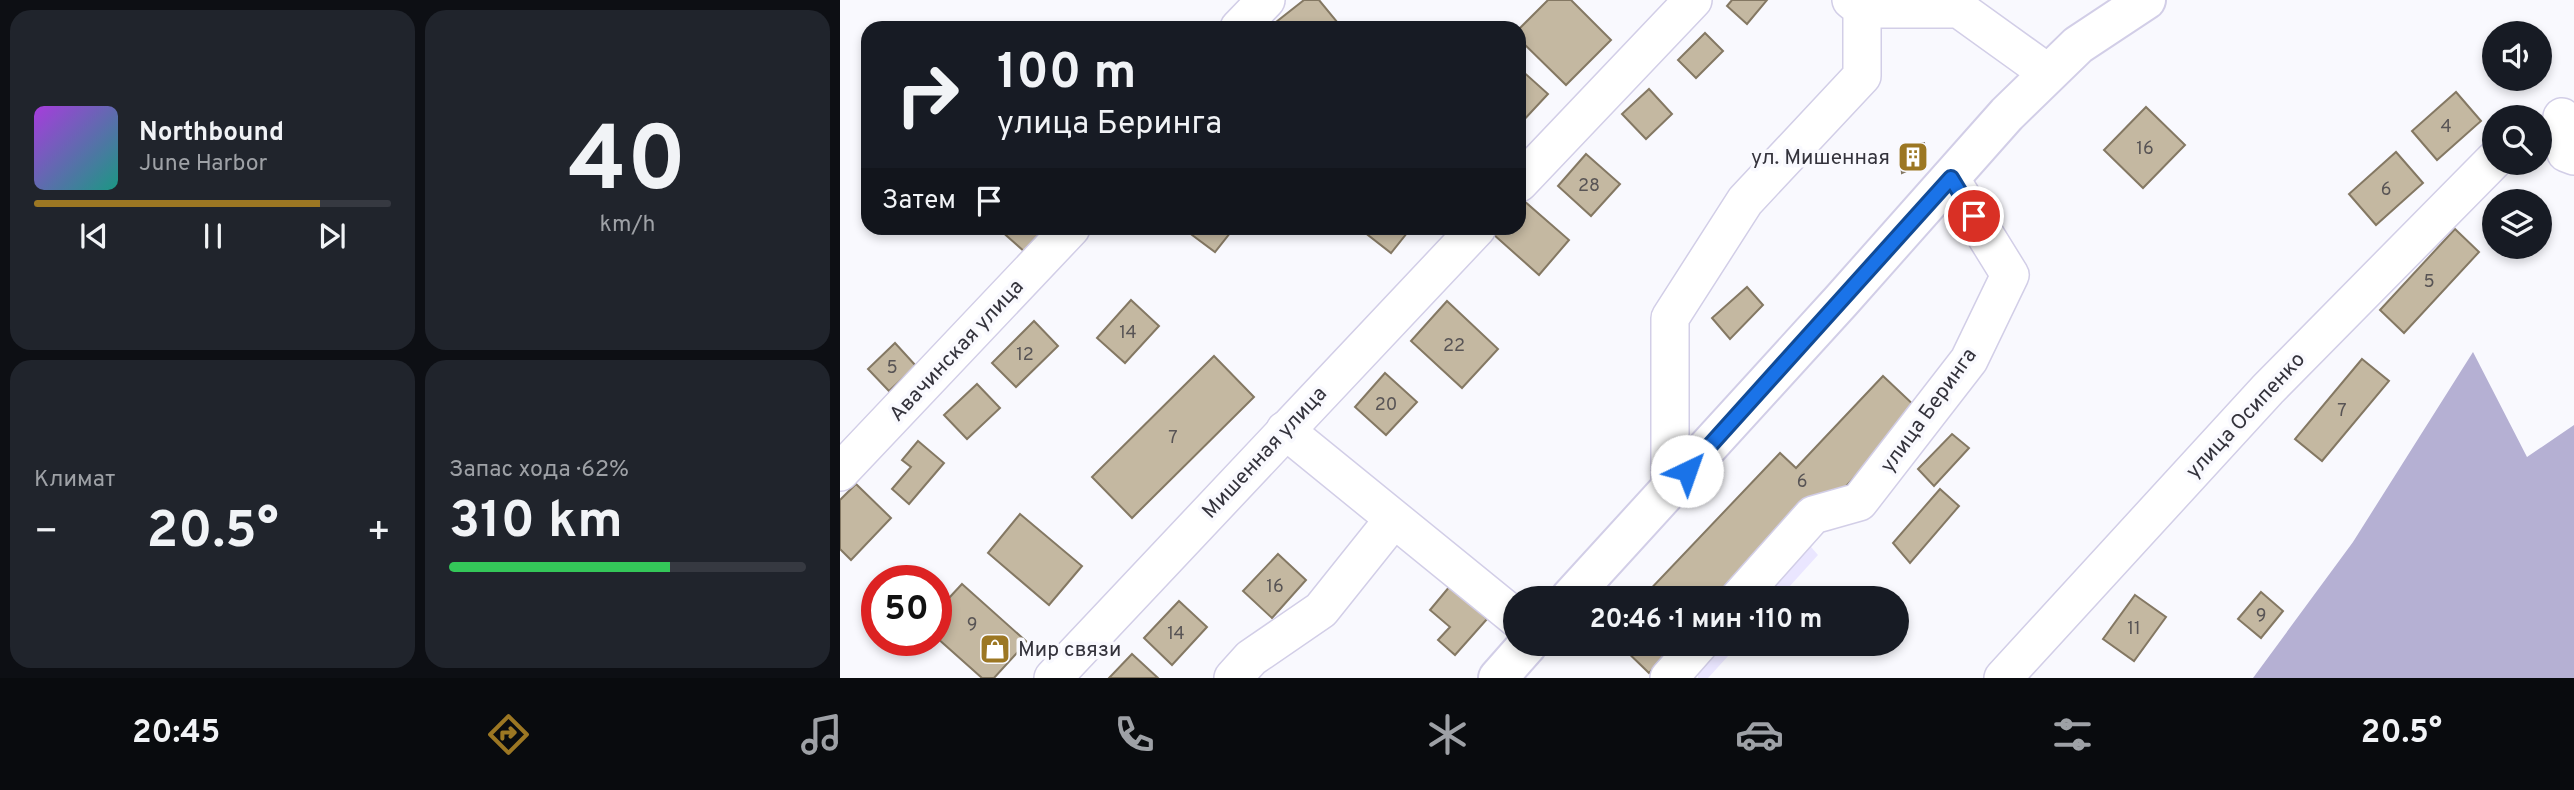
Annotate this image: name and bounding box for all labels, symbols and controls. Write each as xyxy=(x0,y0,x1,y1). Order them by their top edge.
map controls xyxy=(2482,21,2552,259)
button: sound xyxy=(2482,21,2552,91)
text: 100 m xyxy=(997,44,1136,106)
icon: right xyxy=(882,49,973,140)
text: улица Беринга xyxy=(997,105,1222,145)
button: search xyxy=(2482,105,2552,175)
text: 40 xyxy=(568,108,687,223)
house number: 4 xyxy=(2440,116,2452,139)
text: Northbound xyxy=(139,117,284,150)
house number: 16 xyxy=(2136,138,2154,161)
building icon: ул. Мишенная xyxy=(1896,140,1930,174)
place label: ул. Мишенная xyxy=(1751,145,1890,172)
text: June Harbor xyxy=(139,150,267,179)
house number: 28 xyxy=(1578,175,1600,198)
house number: 6 xyxy=(2381,179,2391,202)
icon: arrive xyxy=(970,182,1008,220)
text: Затем xyxy=(882,185,956,218)
pin xyxy=(1944,186,2004,246)
button: layers xyxy=(2482,189,2552,259)
icon: arrive xyxy=(1955,197,1993,235)
text: km/h xyxy=(600,211,655,240)
icon: previous xyxy=(75,217,113,255)
icon: pause xyxy=(194,217,232,255)
icon: next xyxy=(313,217,351,255)
house number: 5 xyxy=(2423,271,2435,294)
street label: Авачинская улица xyxy=(884,274,1030,428)
house number: 14 xyxy=(1119,322,1137,345)
house number: 22 xyxy=(1443,335,1465,358)
street label: улица Беринга xyxy=(1875,343,1984,479)
house number: 12 xyxy=(1016,344,1034,367)
street label: улица Осипенко xyxy=(2181,347,2312,485)
house number: 5 xyxy=(886,357,898,380)
street label: Мишенная улица xyxy=(1197,381,1333,525)
house number: 20 xyxy=(1375,394,1397,417)
house number: 7 xyxy=(2337,400,2347,423)
house number: 7 xyxy=(1168,427,1178,450)
position arrow xyxy=(1650,434,1724,508)
text: Запас хода · 62% xyxy=(449,456,629,485)
text: Климат xyxy=(34,466,115,495)
house number: 6 xyxy=(1797,471,1807,494)
text: 310 km xyxy=(449,490,623,556)
text: 20.5° xyxy=(146,500,279,566)
text: − xyxy=(34,509,59,558)
text: + xyxy=(366,509,391,558)
speed limit sign: 50 xyxy=(861,565,952,656)
house number: 16 xyxy=(1266,576,1284,599)
text: 20:46 · 1 мин · 110 m xyxy=(1590,604,1822,637)
house number: 9 xyxy=(2256,605,2266,628)
house number: 9 xyxy=(967,614,977,637)
house number: 11 xyxy=(2127,618,2141,641)
house number: 14 xyxy=(1167,623,1185,646)
shop icon: Мир связи xyxy=(978,632,1012,666)
place label: Мир связи xyxy=(1018,637,1121,664)
icon: directions xyxy=(484,710,533,759)
icon: music xyxy=(797,710,846,759)
icon: phone xyxy=(1110,710,1159,759)
icon: climate xyxy=(1423,710,1472,759)
icon: car xyxy=(1735,710,1784,759)
icon: filters xyxy=(2048,710,2097,759)
text: 20:45 xyxy=(132,714,220,754)
text: 20.5° xyxy=(2361,714,2442,754)

